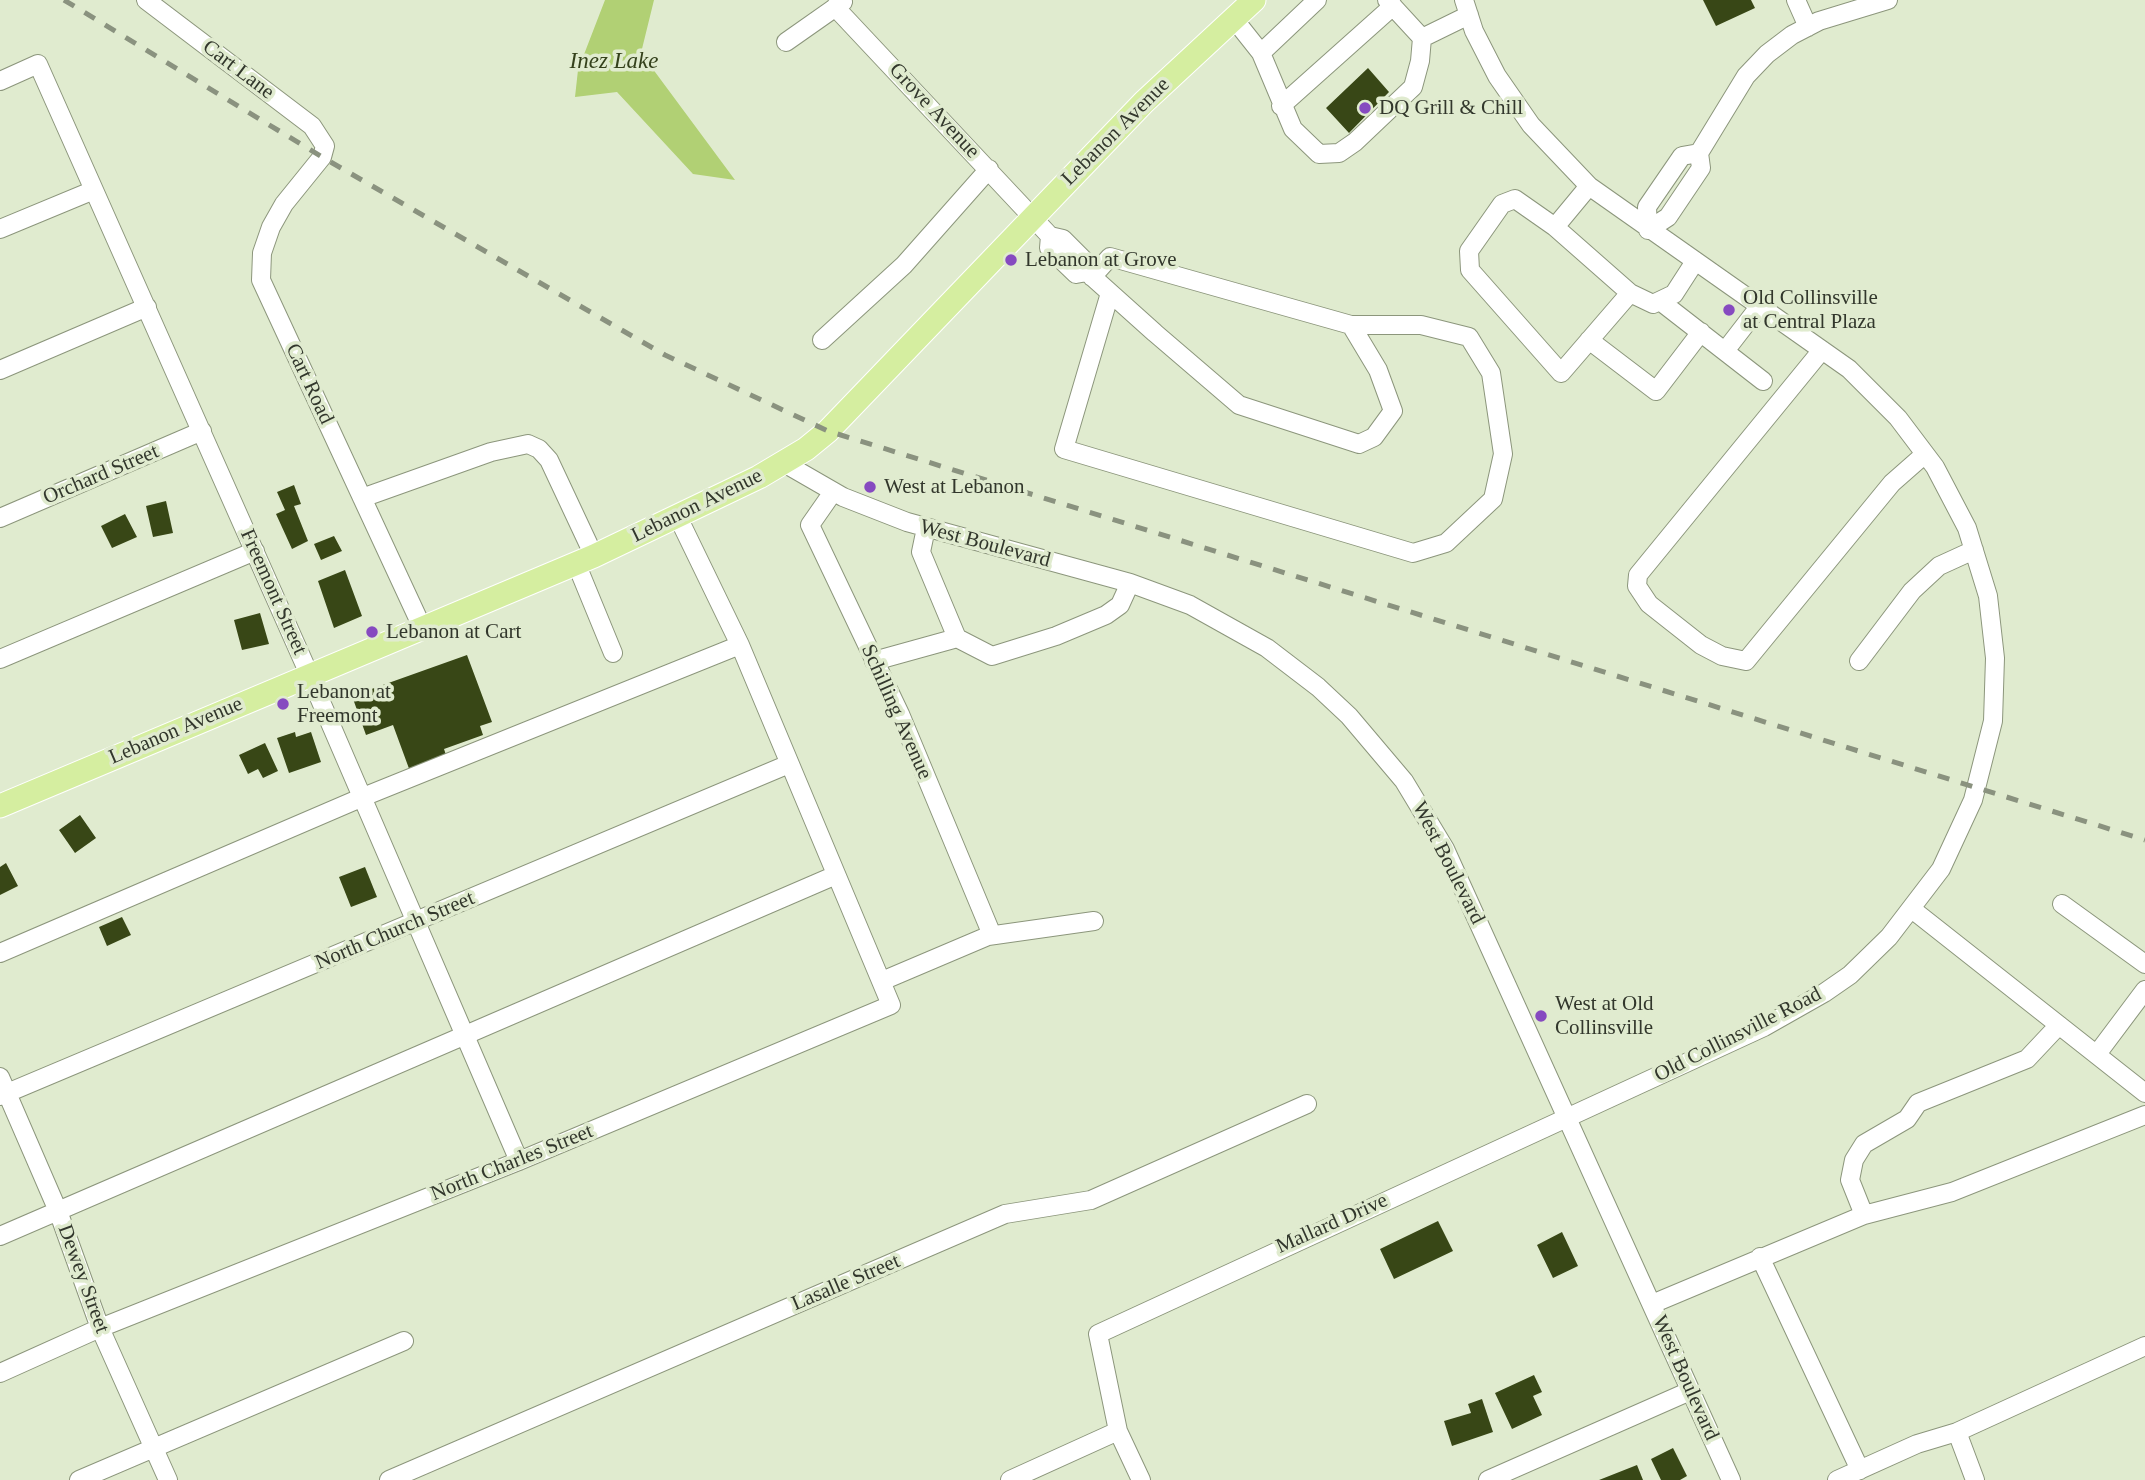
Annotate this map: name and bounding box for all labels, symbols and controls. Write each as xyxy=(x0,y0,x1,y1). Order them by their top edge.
street label: Cart Lane xyxy=(197,35,279,105)
water label: Inez Lake xyxy=(570,48,658,76)
street label: Grove Avenue xyxy=(883,58,985,164)
street label: Lebanon Avenue xyxy=(1057,73,1175,191)
place label: DQ Grill & Chill xyxy=(1379,95,1523,121)
marker: DQ Grill & Chill xyxy=(1357,100,1373,116)
place label: Lebanon at Grove xyxy=(1025,247,1177,273)
marker: Lebanon at Grove xyxy=(1003,252,1019,268)
place label: Old Collinsville at Central Plaza xyxy=(1743,285,1878,335)
marker: Old Collinsville at Central Plaza xyxy=(1721,302,1737,318)
street label: Cart Road xyxy=(279,340,339,428)
street label: Orchard Street xyxy=(39,439,163,511)
street label: Lebanon Avenue xyxy=(627,463,767,549)
place label: West at Lebanon xyxy=(884,474,1025,500)
marker: West at Lebanon xyxy=(862,479,878,495)
street label: West Boulevard xyxy=(917,514,1053,574)
street label: Freemont Street xyxy=(234,525,312,659)
place label: Lebanon at Cart xyxy=(386,619,521,645)
marker: Lebanon at Cart xyxy=(364,624,380,640)
street label: Schilling Avenue xyxy=(855,641,937,783)
place label: Lebanon at Freemont xyxy=(297,679,391,729)
street label: Lebanon Avenue xyxy=(106,692,246,770)
marker: Lebanon at Freemont xyxy=(275,696,291,712)
street label: West Boulevard xyxy=(1406,797,1490,929)
street label: North Church Street xyxy=(312,886,478,976)
street label: Old Collinsville Road xyxy=(1650,982,1826,1088)
place label: West at Old Collinsville xyxy=(1555,991,1654,1041)
marker: West at Old Collinsville xyxy=(1533,1008,1549,1024)
street label: North Charles Street xyxy=(427,1119,597,1207)
street label: Mallard Drive xyxy=(1272,1188,1392,1260)
street label: Dewey Street xyxy=(52,1221,114,1337)
street label: Lasalle Street xyxy=(788,1249,904,1317)
street label: West Boulevard xyxy=(1646,1312,1724,1444)

